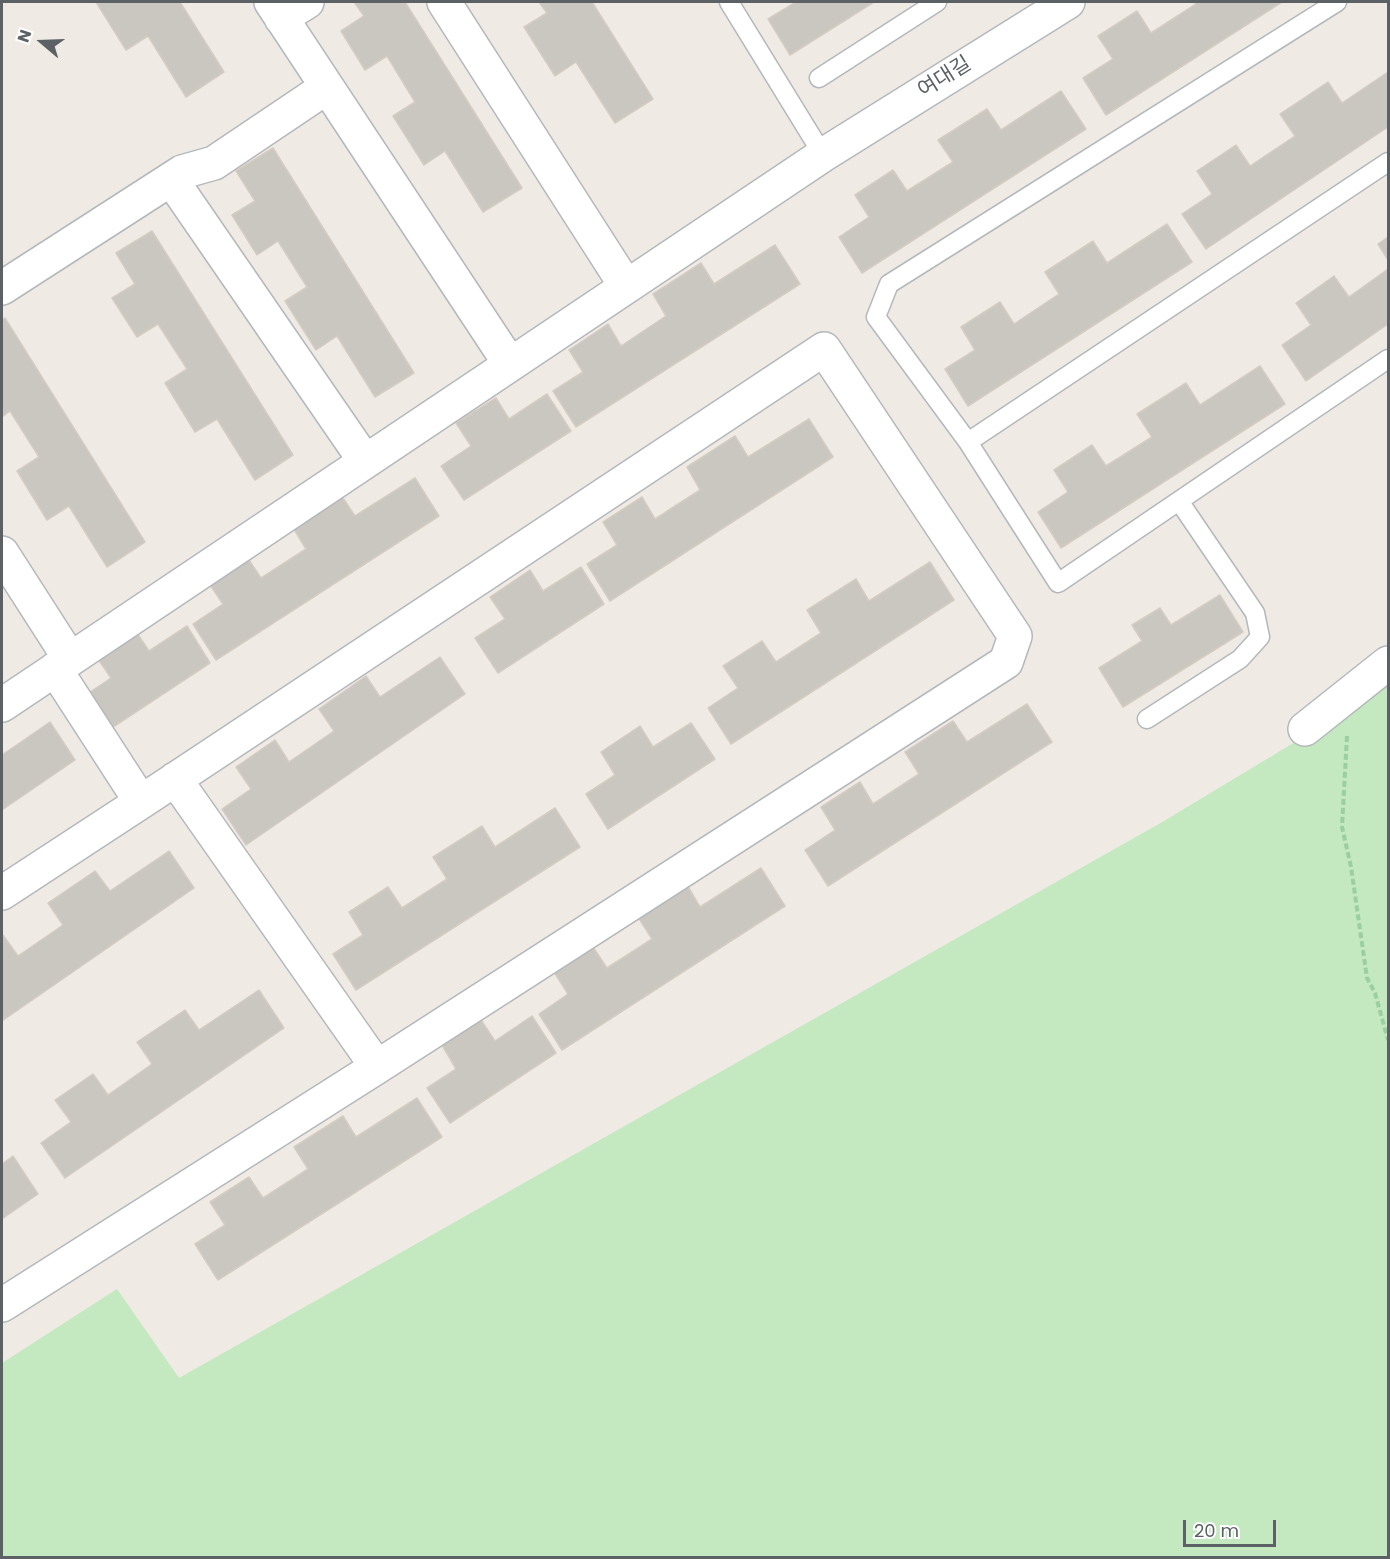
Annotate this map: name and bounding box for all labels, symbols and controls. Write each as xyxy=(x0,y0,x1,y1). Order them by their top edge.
north arrow xyxy=(12,12,72,72)
text: N xyxy=(12,27,37,45)
street label: 여대길 xyxy=(914,52,976,104)
scale bar xyxy=(1186,1508,1279,1546)
text: 20 m xyxy=(1194,1518,1239,1543)

